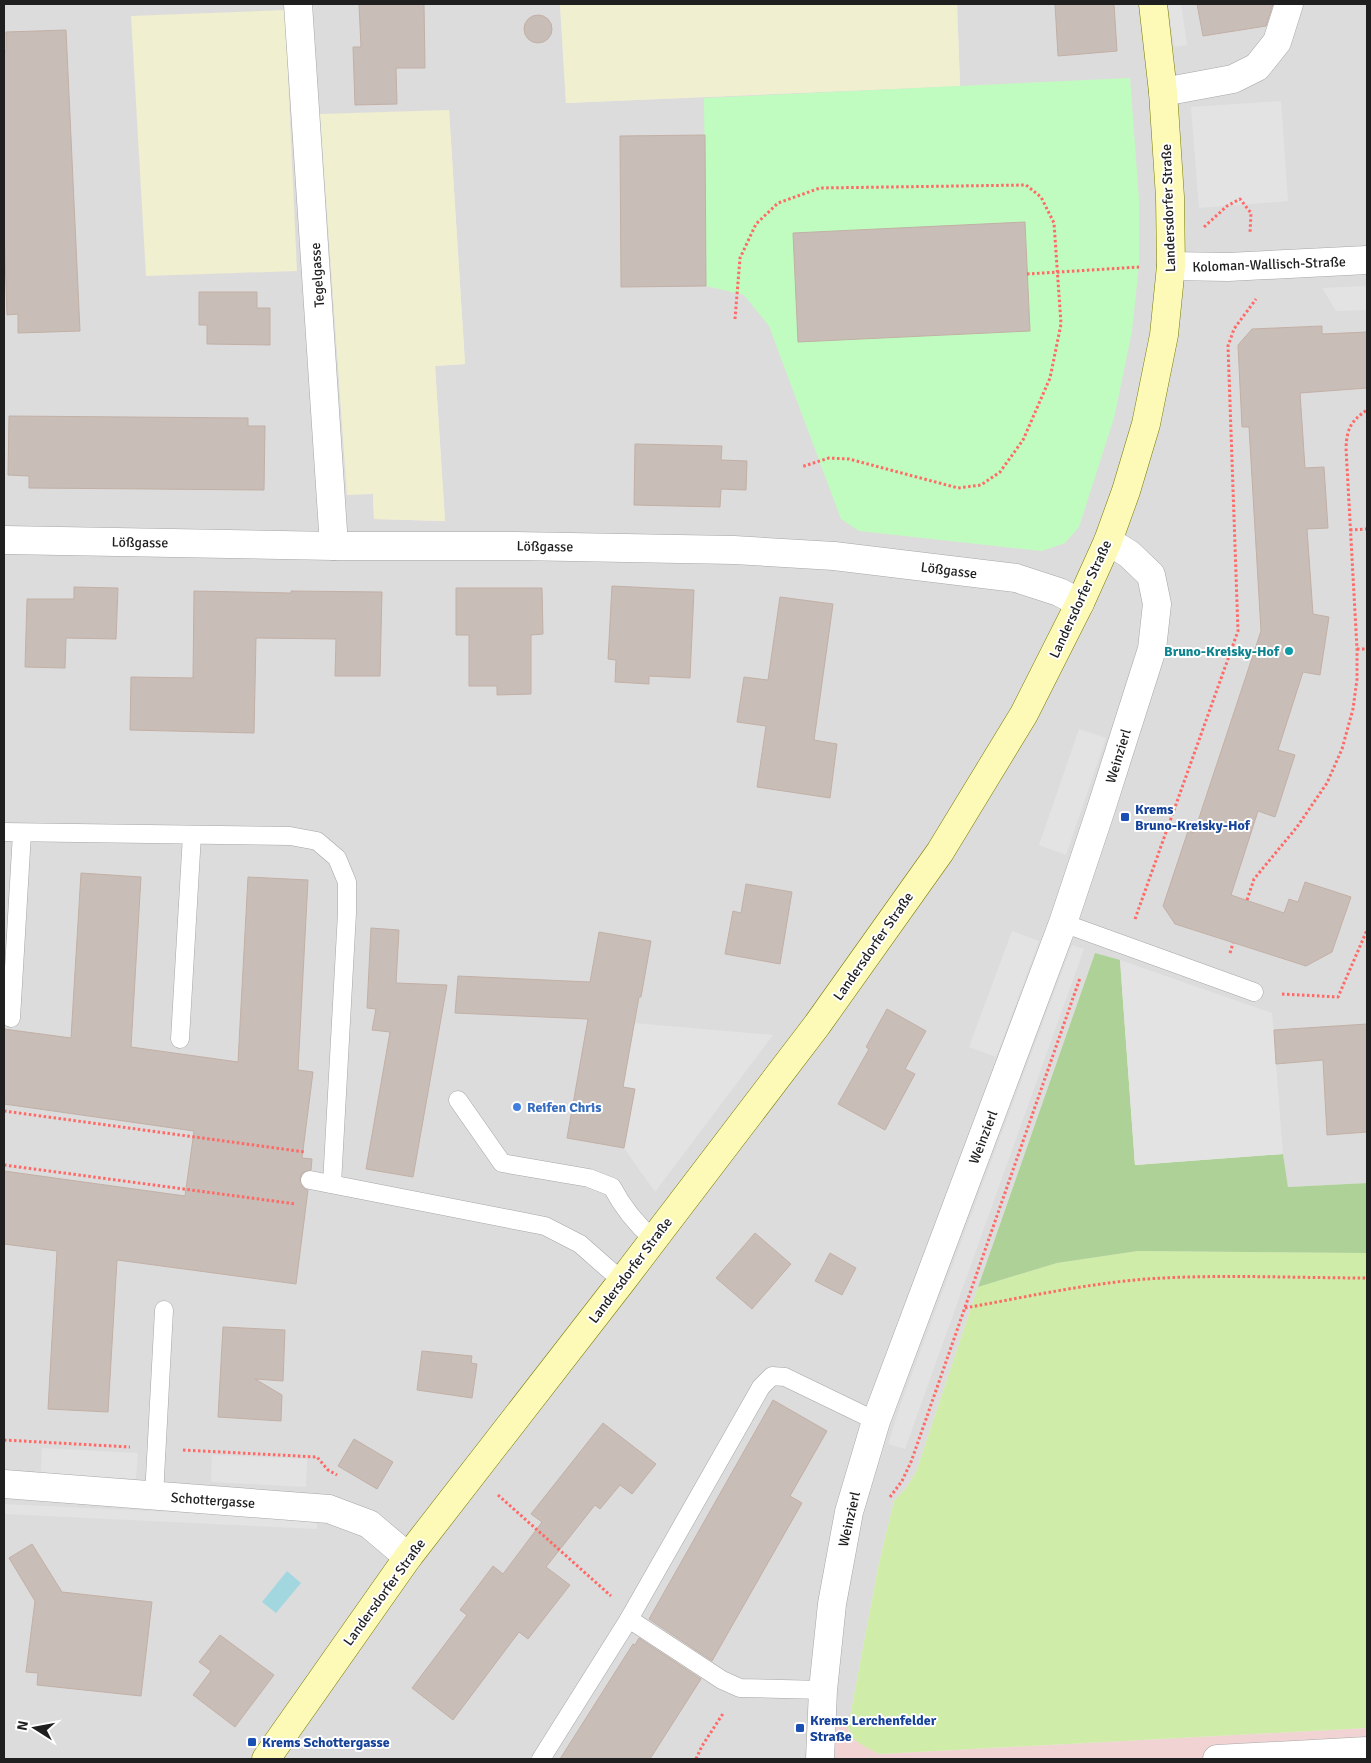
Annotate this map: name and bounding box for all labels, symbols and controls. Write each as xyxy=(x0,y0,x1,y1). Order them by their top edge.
street label: Landersdorfer Straße xyxy=(1158,144,1179,272)
street label: Tegelgasse xyxy=(307,242,328,308)
street label: Koloman-Wallisch-Straße xyxy=(1192,253,1346,276)
street label: Lößgasse xyxy=(112,534,168,551)
street label: Landersdorfer Straße xyxy=(1046,537,1115,661)
street label: Lößgasse xyxy=(517,538,573,555)
street label: Lößgasse xyxy=(920,559,978,582)
place label: Bruno-Kreisky-Hof xyxy=(1164,643,1280,660)
marker: Bruno-Kreisky-Hof xyxy=(1283,645,1295,657)
street label: Weinzierl xyxy=(1102,727,1135,785)
place label: Krems Bruno-Kreisky-Hof xyxy=(1135,801,1251,834)
marker: Krems Bruno-Kreisky-Hof xyxy=(1119,811,1131,823)
street label: Landersdorfer Straße xyxy=(830,889,917,1004)
place label: Reifen Chris xyxy=(527,1099,601,1116)
marker: Reifen Chris xyxy=(511,1101,523,1113)
street label: Weinzierl xyxy=(965,1108,1001,1166)
street label: Landersdorfer Straße xyxy=(585,1214,676,1327)
street label: Schottergasse xyxy=(170,1489,256,1512)
street label: Weinzierl xyxy=(835,1490,864,1548)
street label: Landersdorfer Straße xyxy=(340,1535,429,1649)
north arrow xyxy=(10,1703,60,1753)
place label: Krems Lerchenfelder Straße xyxy=(810,1712,937,1745)
text: N xyxy=(13,1719,32,1732)
marker: Krems Lerchenfelder Straße xyxy=(794,1722,806,1734)
place label: Krems Schottergasse xyxy=(262,1734,390,1751)
marker: Krems Schottergasse xyxy=(246,1736,258,1748)

